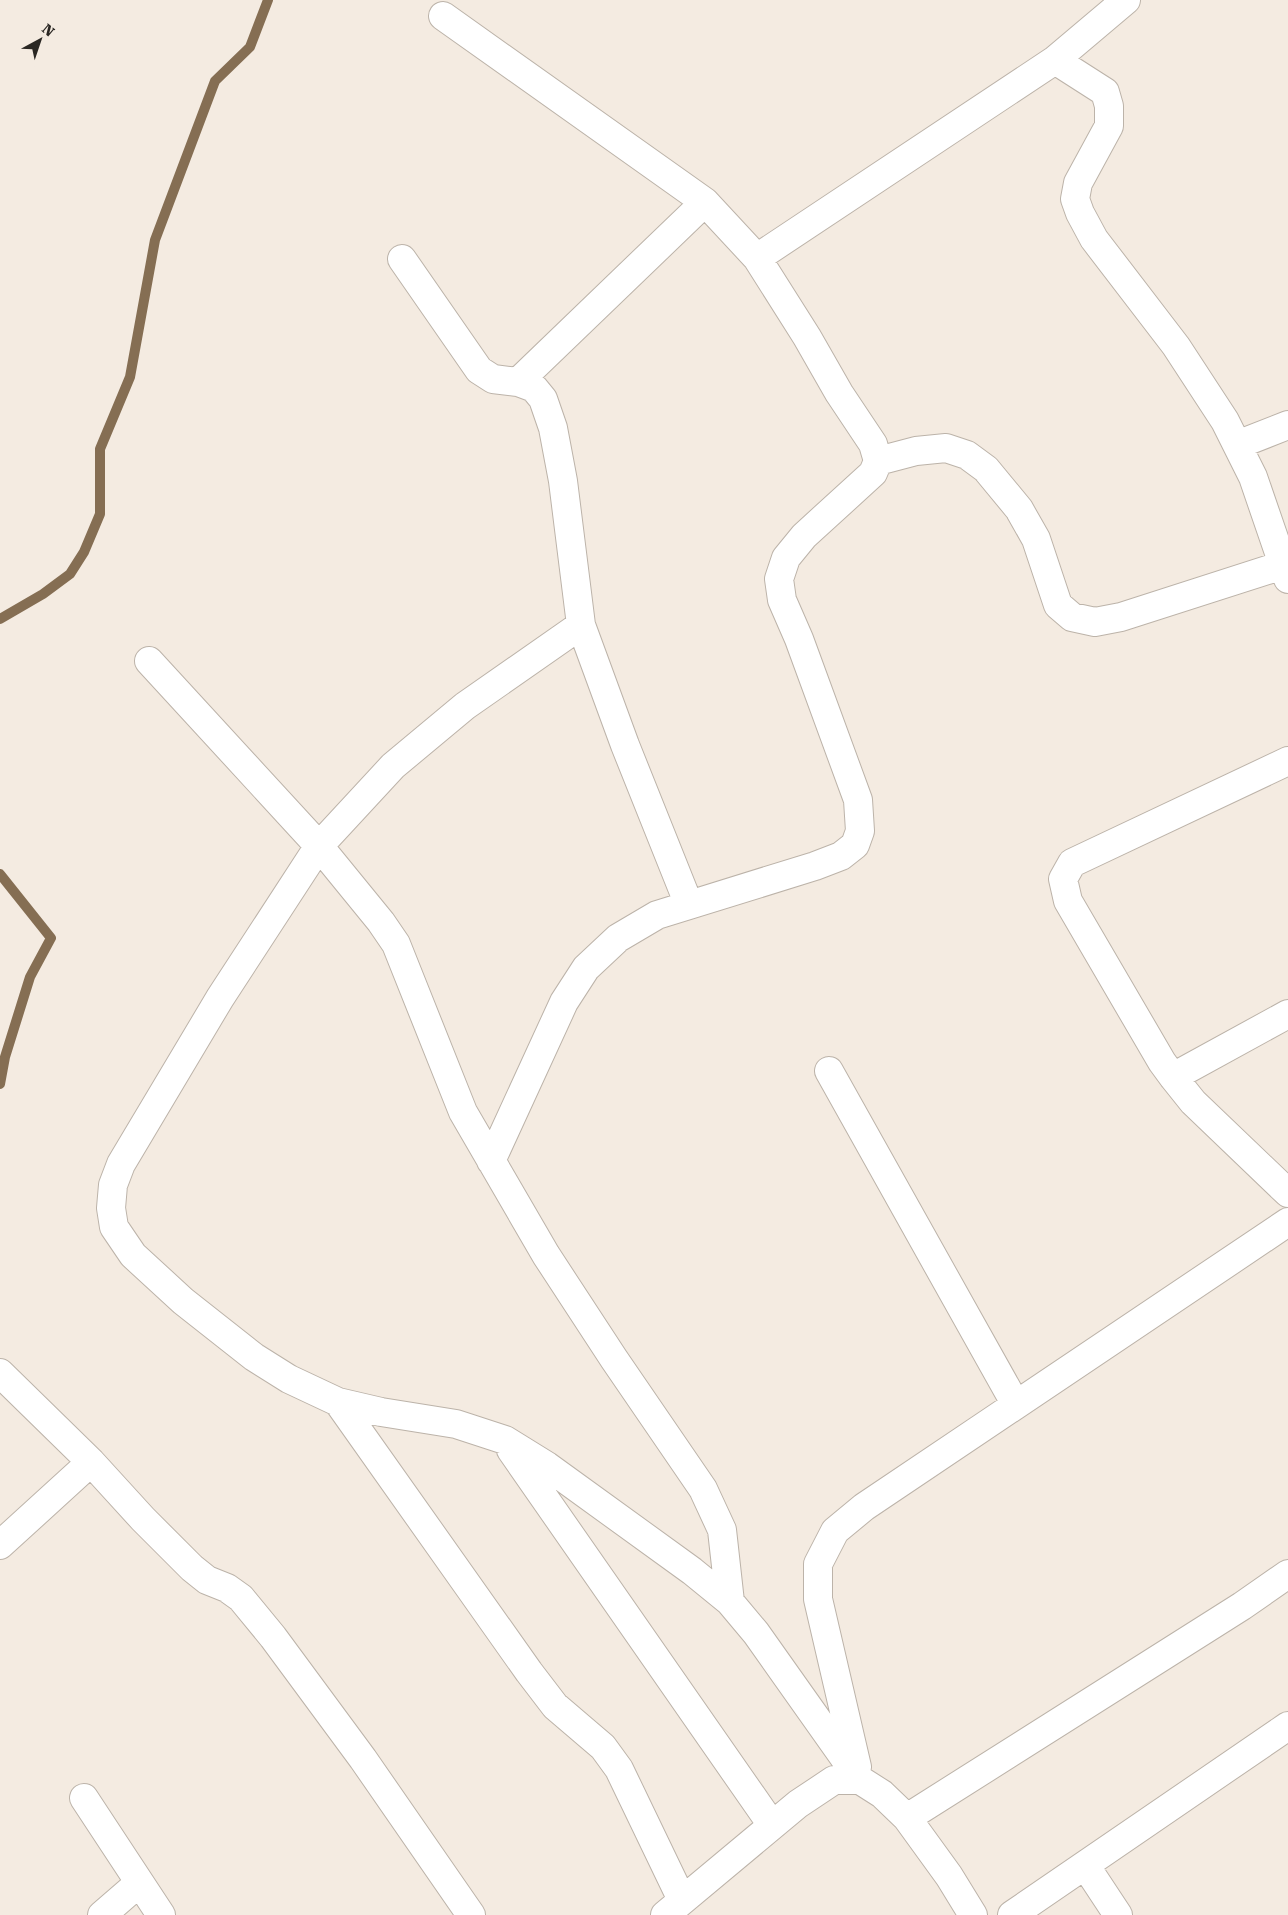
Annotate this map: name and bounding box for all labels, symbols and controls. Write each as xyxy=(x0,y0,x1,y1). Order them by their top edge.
north arrow xyxy=(15,15,65,65)
text: N xyxy=(39,20,58,40)

